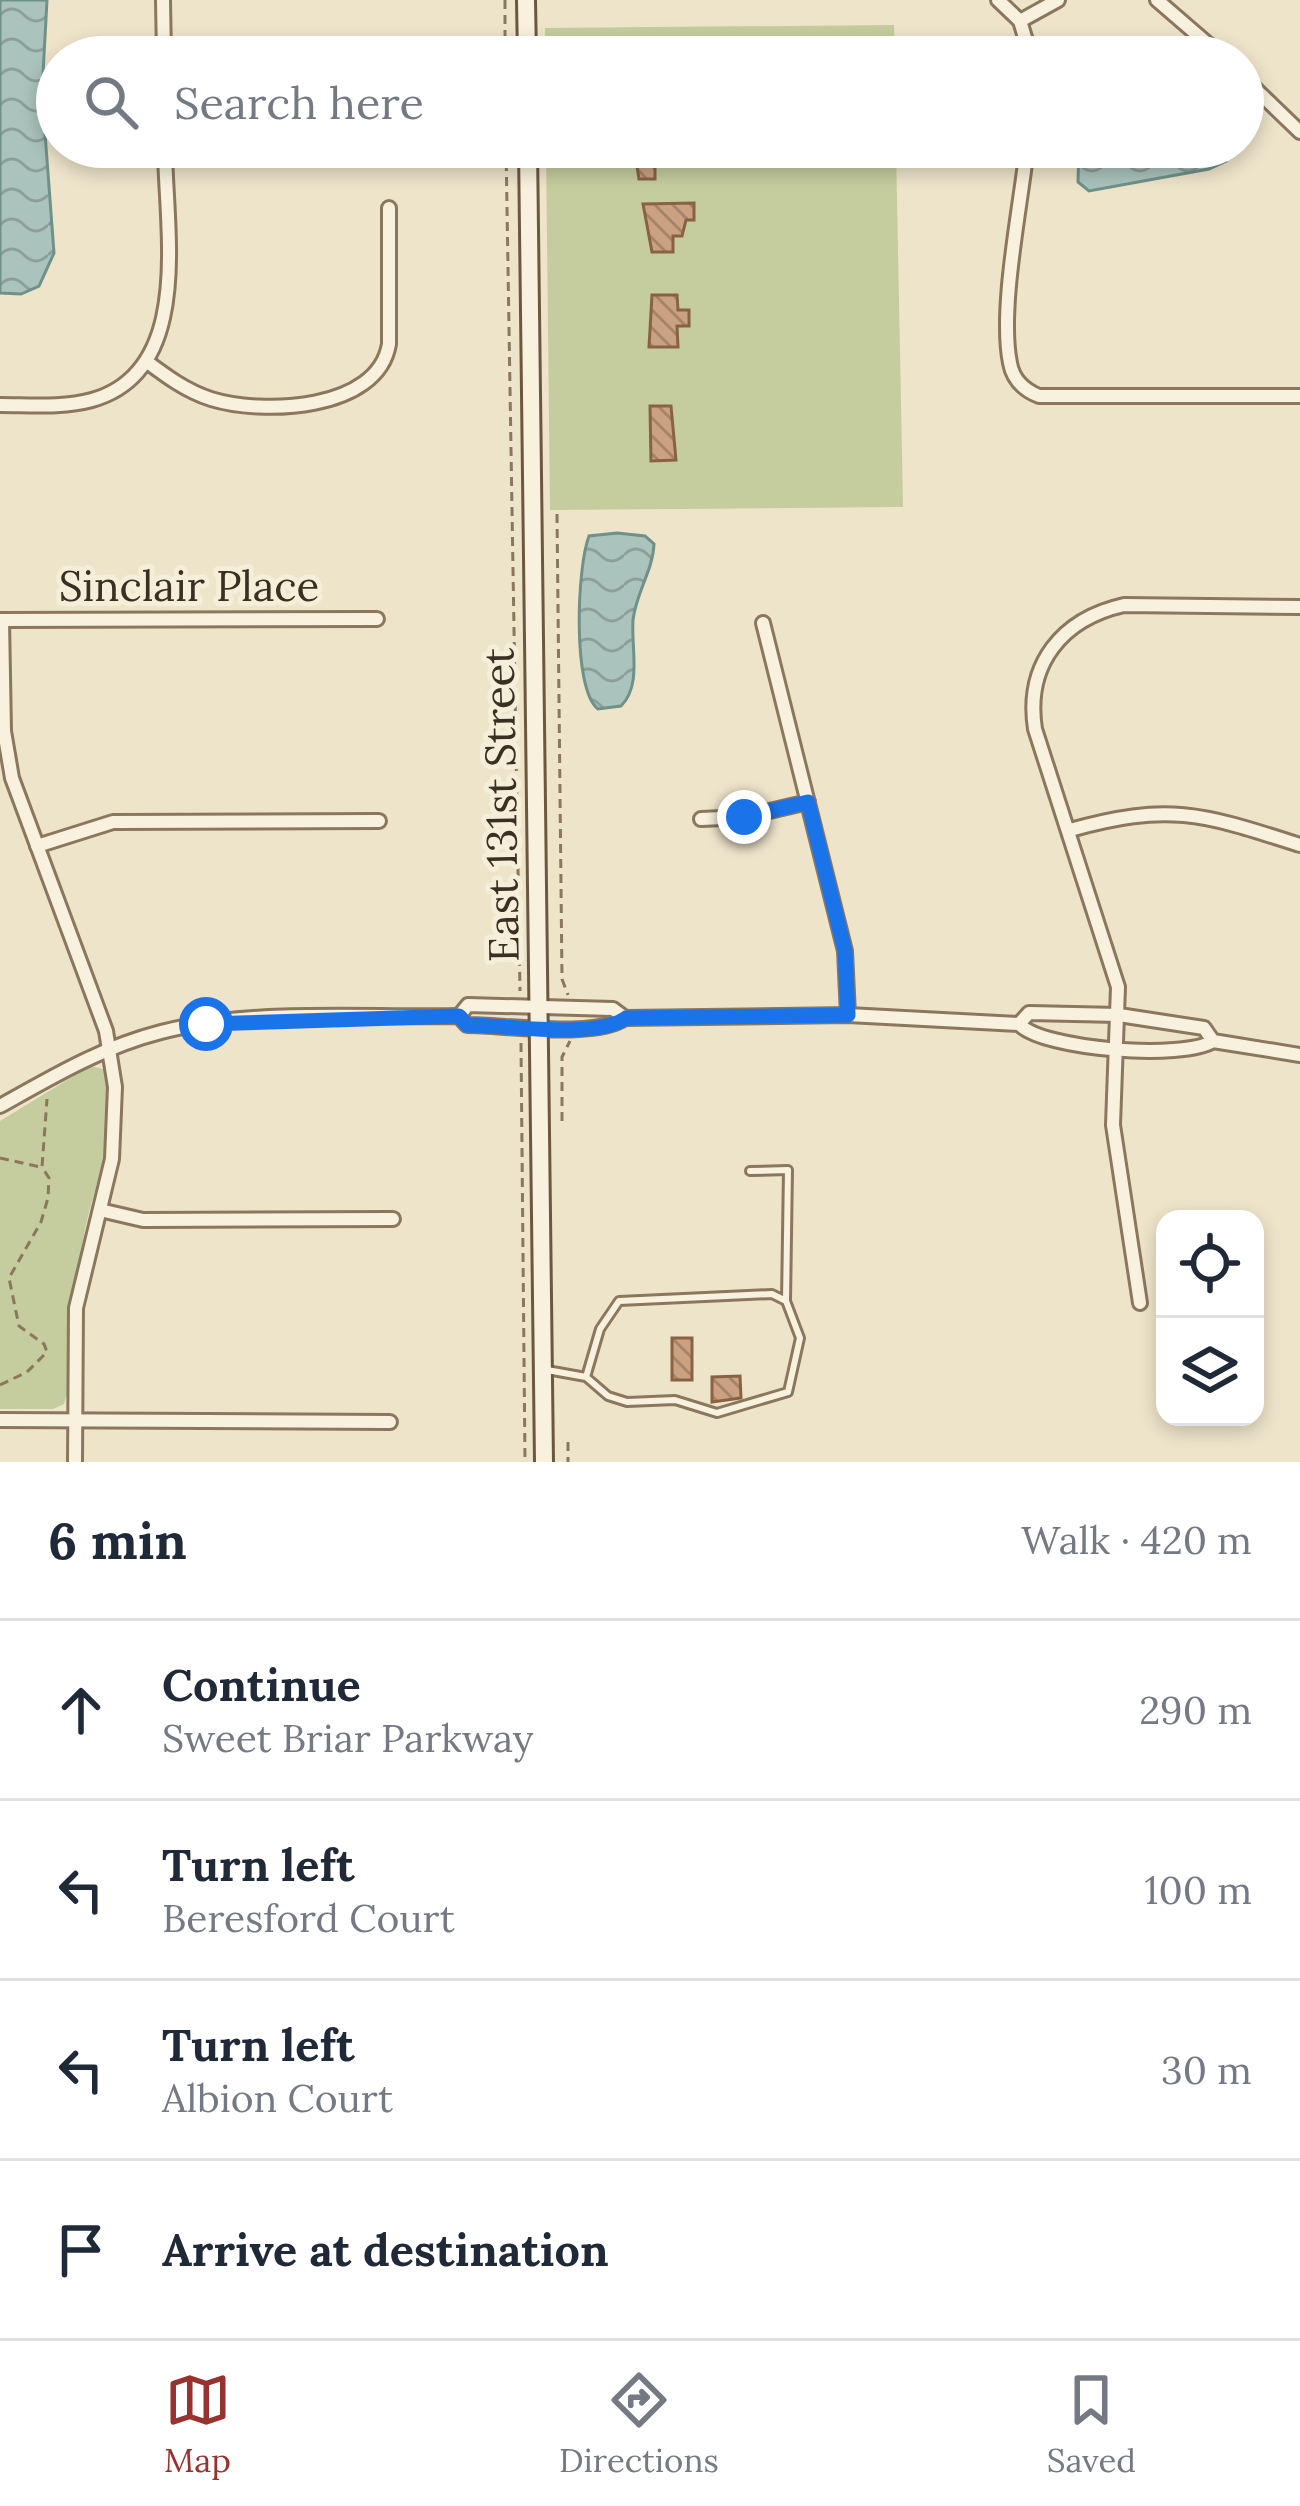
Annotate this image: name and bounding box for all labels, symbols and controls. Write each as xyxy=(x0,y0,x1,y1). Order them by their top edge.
search box xyxy=(36,36,1264,168)
icon: search xyxy=(78,69,144,135)
text: Search here xyxy=(174,74,424,131)
street label: Sinclair Place xyxy=(59,559,319,613)
street label: East 131st Street xyxy=(471,647,531,963)
route end xyxy=(717,790,771,844)
route start xyxy=(179,997,233,1051)
map controls xyxy=(1156,1210,1264,1426)
button: locate xyxy=(1156,1210,1264,1318)
button: layers xyxy=(1156,1318,1264,1426)
text: 6 min xyxy=(48,1508,187,1573)
text: Walk · 420 m xyxy=(1021,1515,1252,1565)
text: Continue xyxy=(162,1656,361,1713)
icon: ahead xyxy=(48,1677,114,1743)
text: 290 m xyxy=(1139,1685,1252,1735)
text: Sweet Briar Parkway xyxy=(162,1713,533,1763)
text: Turn left xyxy=(162,1836,355,1893)
icon: left xyxy=(48,1857,114,1923)
text: 100 m xyxy=(1144,1865,1252,1915)
text: Beresford Court xyxy=(162,1893,455,1943)
text: Turn left xyxy=(162,2016,355,2073)
icon: left xyxy=(48,2037,114,2103)
text: 30 m xyxy=(1161,2045,1252,2095)
text: Albion Court xyxy=(162,2073,393,2123)
icon: arrive xyxy=(48,2217,114,2283)
text: Arrive at destination xyxy=(162,2221,609,2278)
tab: Map xyxy=(164,2367,231,2481)
tab: Directions xyxy=(559,2367,719,2481)
tab: Saved xyxy=(1047,2367,1136,2481)

